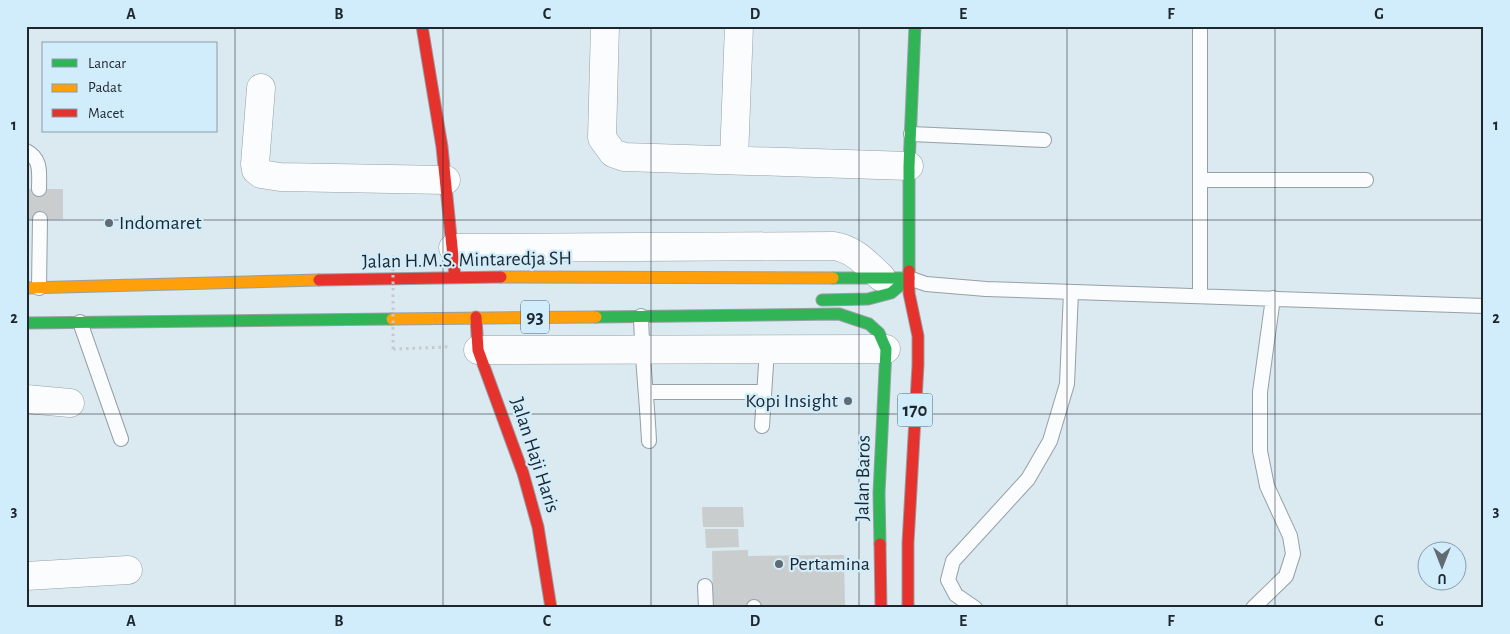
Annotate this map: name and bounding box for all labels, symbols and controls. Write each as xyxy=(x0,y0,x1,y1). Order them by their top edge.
text: A xyxy=(126,6,136,22)
text: B xyxy=(334,6,344,22)
text: C xyxy=(543,6,552,22)
text: D xyxy=(750,6,761,22)
text: E xyxy=(959,6,967,22)
text: F xyxy=(1167,6,1175,22)
text: G xyxy=(1374,6,1384,22)
legend xyxy=(42,42,218,132)
text: Lancar xyxy=(88,56,126,71)
text: Padat xyxy=(88,80,122,95)
text: Macet xyxy=(88,106,124,121)
text: 1 xyxy=(11,117,17,133)
text: 1 xyxy=(1493,117,1499,133)
place label: Indomaret xyxy=(119,213,202,233)
marker: Indomaret xyxy=(103,217,115,229)
street label: Jalan H.M.S. Mintaredja SH xyxy=(362,248,572,272)
road number: 93 xyxy=(521,300,549,334)
text: 2 xyxy=(10,310,18,326)
text: 2 xyxy=(1492,310,1500,326)
place label: Kopi Insight xyxy=(745,391,839,411)
road number: 170 xyxy=(898,394,932,426)
street label: Jalan Haji Haris xyxy=(507,395,563,515)
marker: Kopi Insight xyxy=(842,395,854,407)
street label: Jalan Baros xyxy=(852,435,874,521)
text: 3 xyxy=(11,503,18,519)
text: 3 xyxy=(1493,503,1500,519)
north arrow xyxy=(1418,542,1468,592)
place label: Pertamina xyxy=(789,554,870,574)
marker: Pertamina xyxy=(773,558,785,570)
text: U xyxy=(1437,571,1446,585)
text: A xyxy=(126,613,136,629)
text: B xyxy=(334,613,344,629)
text: C xyxy=(543,613,552,629)
text: D xyxy=(750,613,761,629)
text: E xyxy=(959,613,967,629)
text: F xyxy=(1167,613,1175,629)
text: G xyxy=(1374,613,1384,629)

